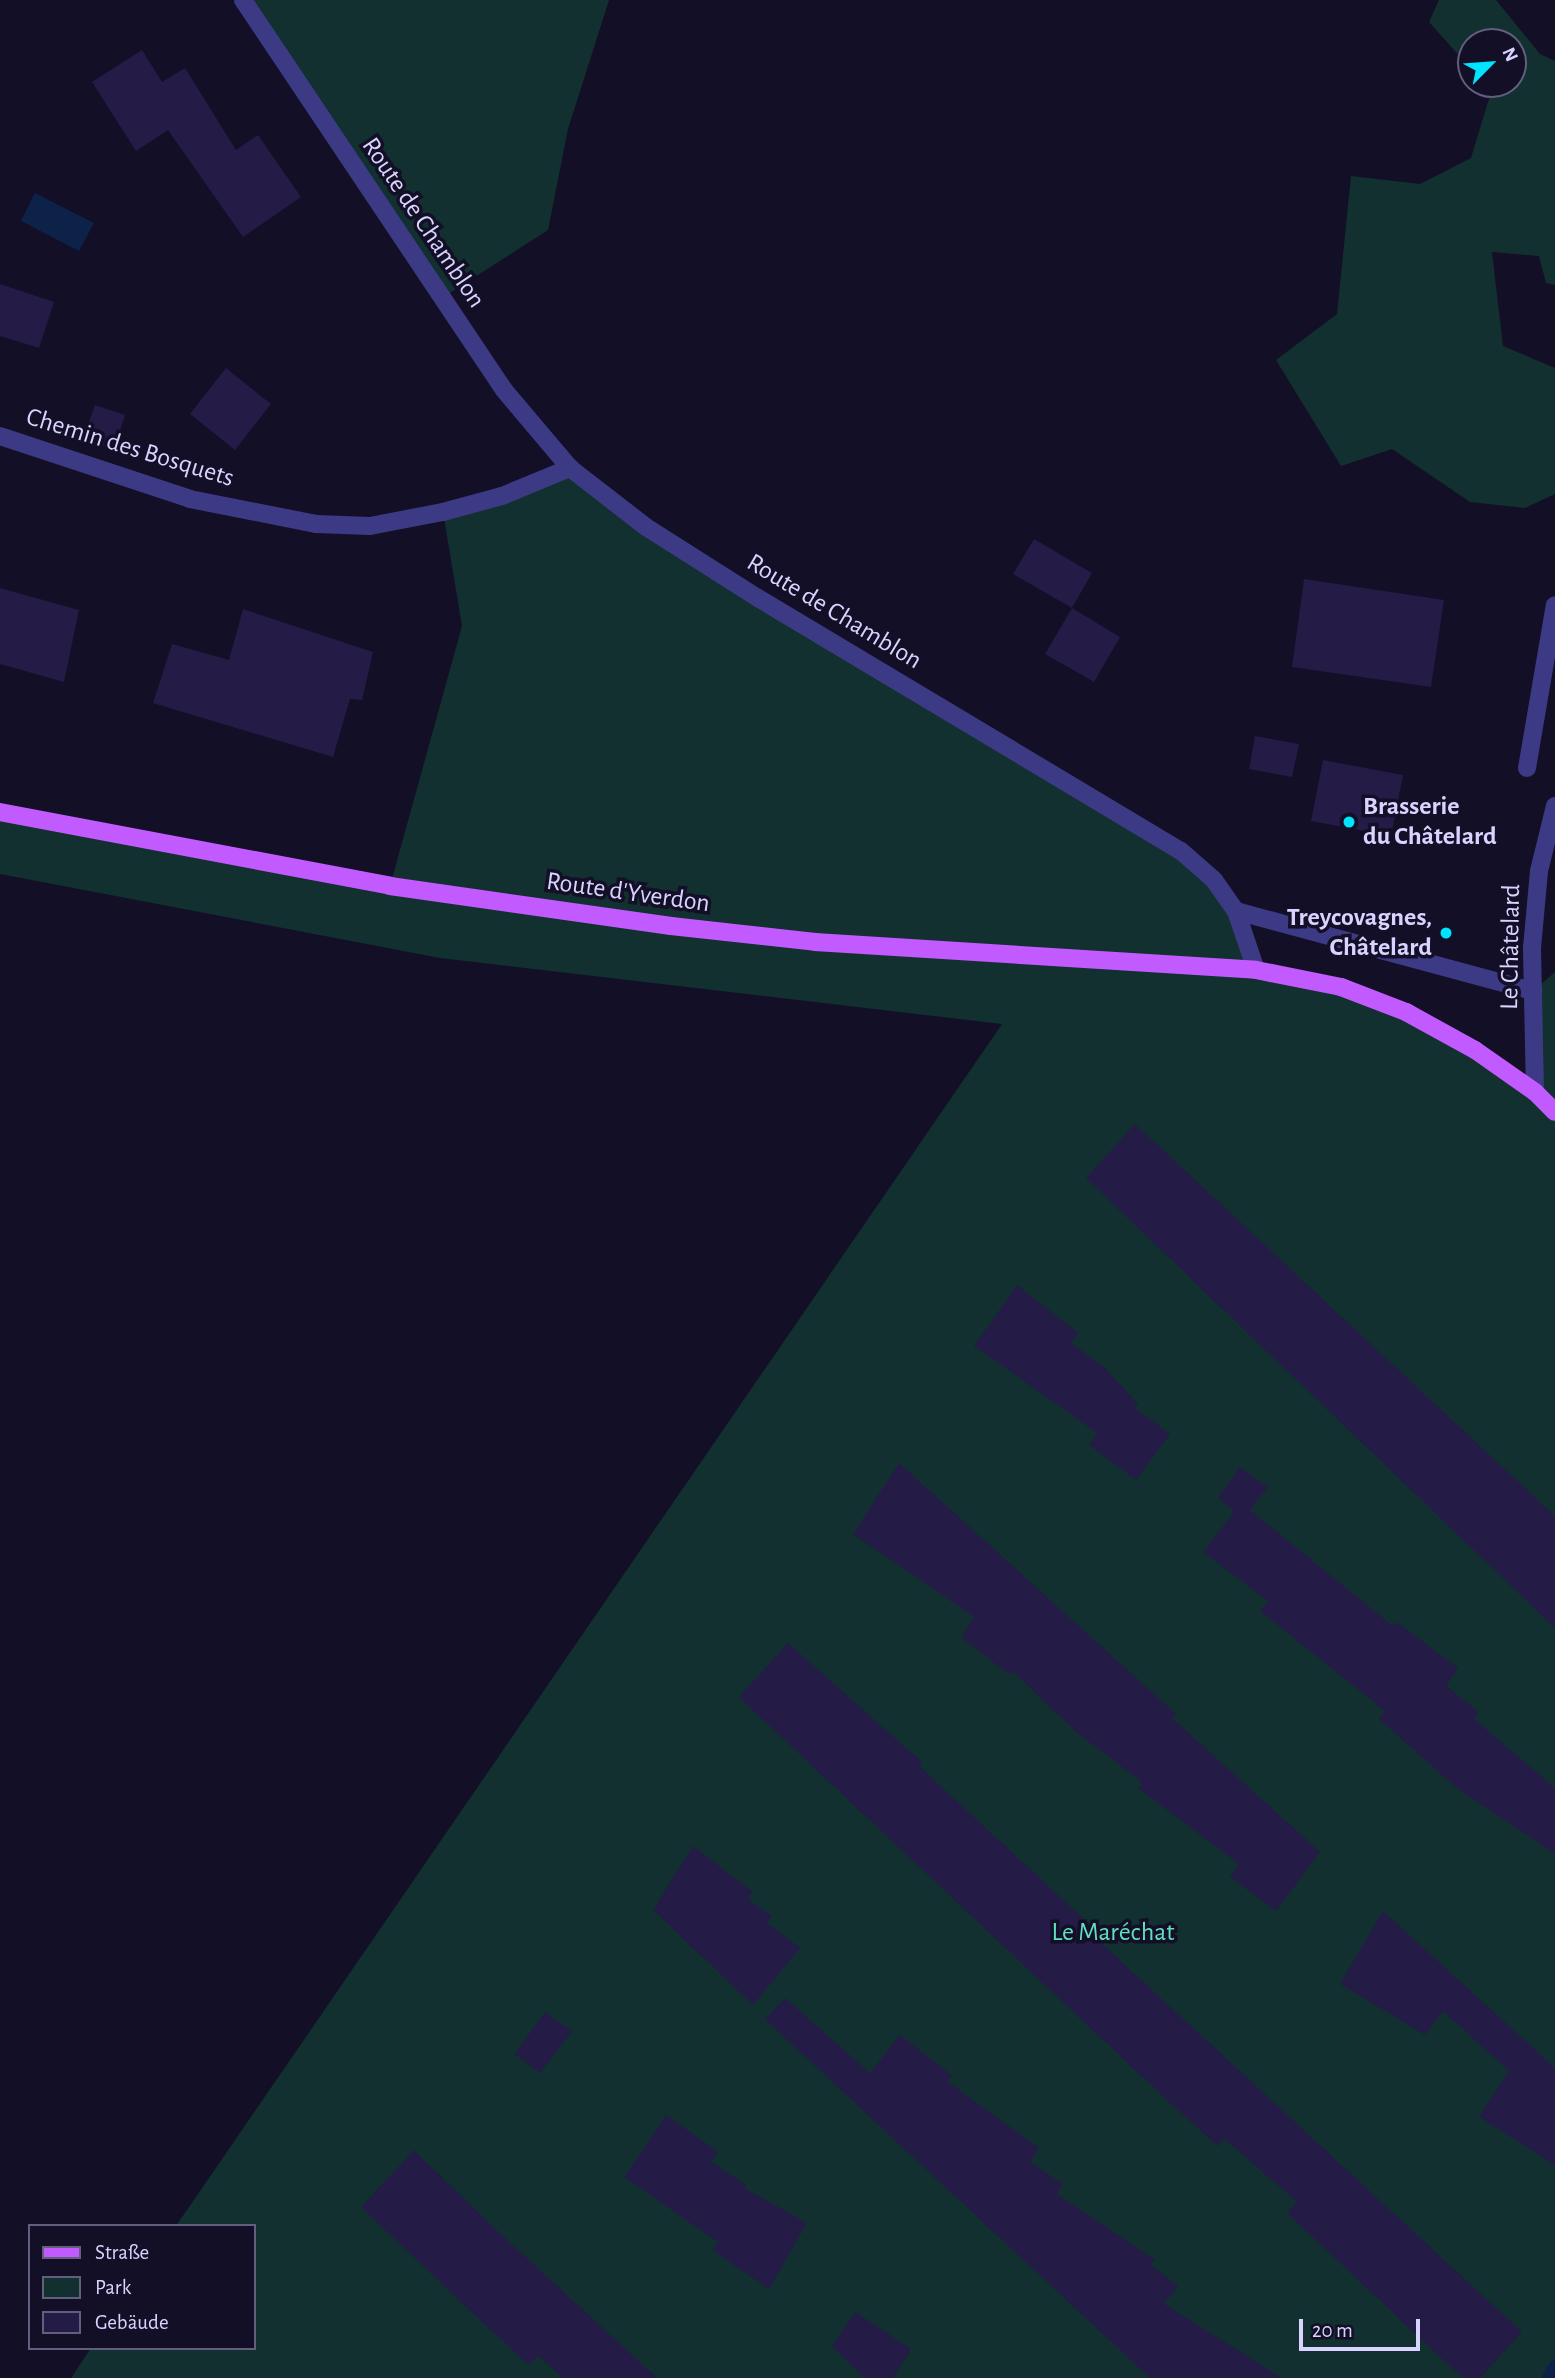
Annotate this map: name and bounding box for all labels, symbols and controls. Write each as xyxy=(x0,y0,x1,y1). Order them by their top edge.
north arrow xyxy=(1457,28,1527,98)
text: N xyxy=(1498,45,1521,65)
street label: Route de Chamblon xyxy=(354,132,492,314)
street label: Chemin des Bosquets xyxy=(22,402,238,494)
street label: Route de Chamblon xyxy=(741,547,927,677)
place label: Brasserie du Châtelard xyxy=(1363,791,1497,852)
marker: Brasserie du Châtelard xyxy=(1341,814,1357,830)
street label: Route d'Yverdon xyxy=(544,866,712,920)
street label: Le Châtelard xyxy=(1494,884,1528,1010)
place label: Treycovagnes, Châtelard xyxy=(1287,902,1432,964)
marker: Treycovagnes, Châtelard xyxy=(1438,925,1454,941)
park label: Le Maréchat xyxy=(1052,1917,1174,1949)
legend xyxy=(28,2224,256,2350)
text: Straße xyxy=(95,2242,149,2263)
text: Park xyxy=(95,2277,131,2298)
scale bar xyxy=(1303,2304,1424,2348)
text: Gebäude xyxy=(95,2312,169,2333)
text: 20 m xyxy=(1312,2320,1353,2341)

